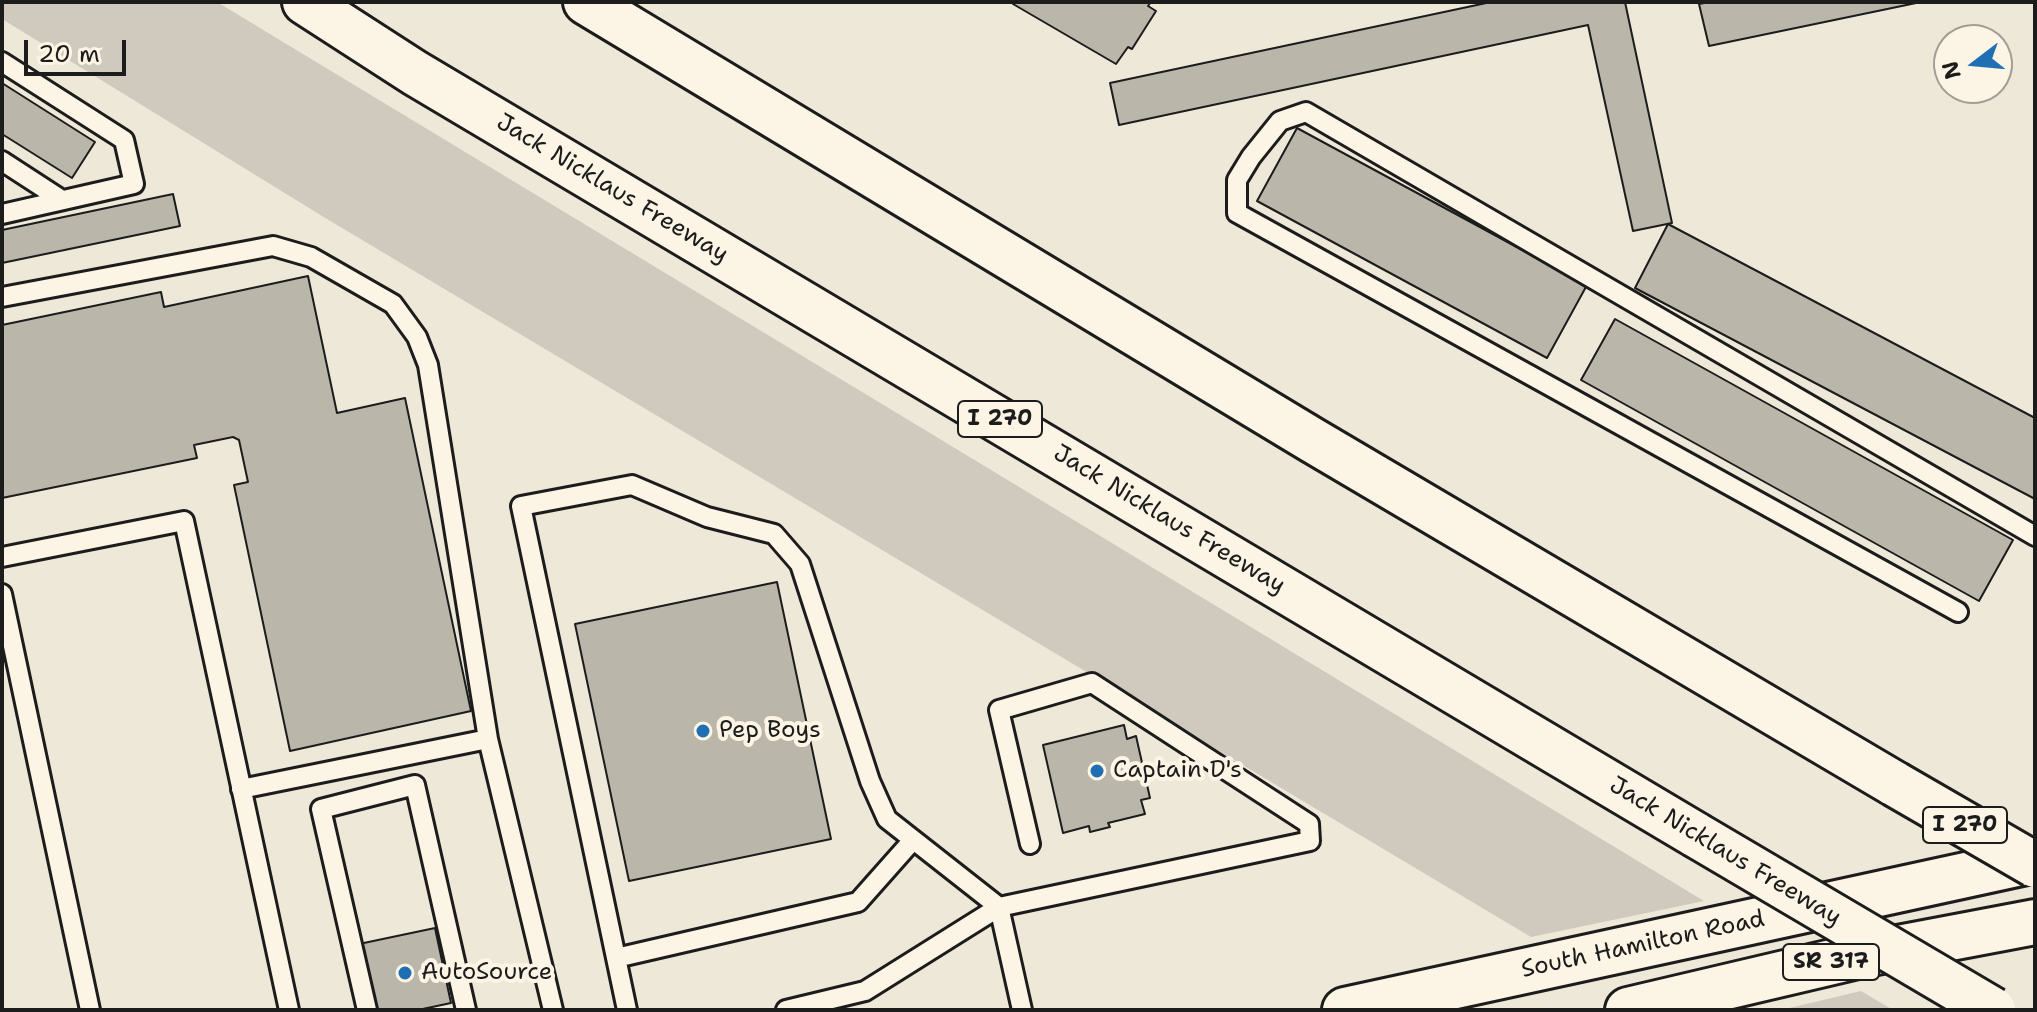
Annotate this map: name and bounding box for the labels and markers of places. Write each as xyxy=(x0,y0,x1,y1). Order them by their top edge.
place label: Pep Boys xyxy=(719,717,821,745)
marker: Pep Boys xyxy=(694,722,712,740)
place label: Captain D's xyxy=(1113,757,1242,785)
marker: Captain D's xyxy=(1088,762,1106,780)
place label: AutoSource xyxy=(421,959,552,987)
marker: AutoSource xyxy=(396,964,414,982)

